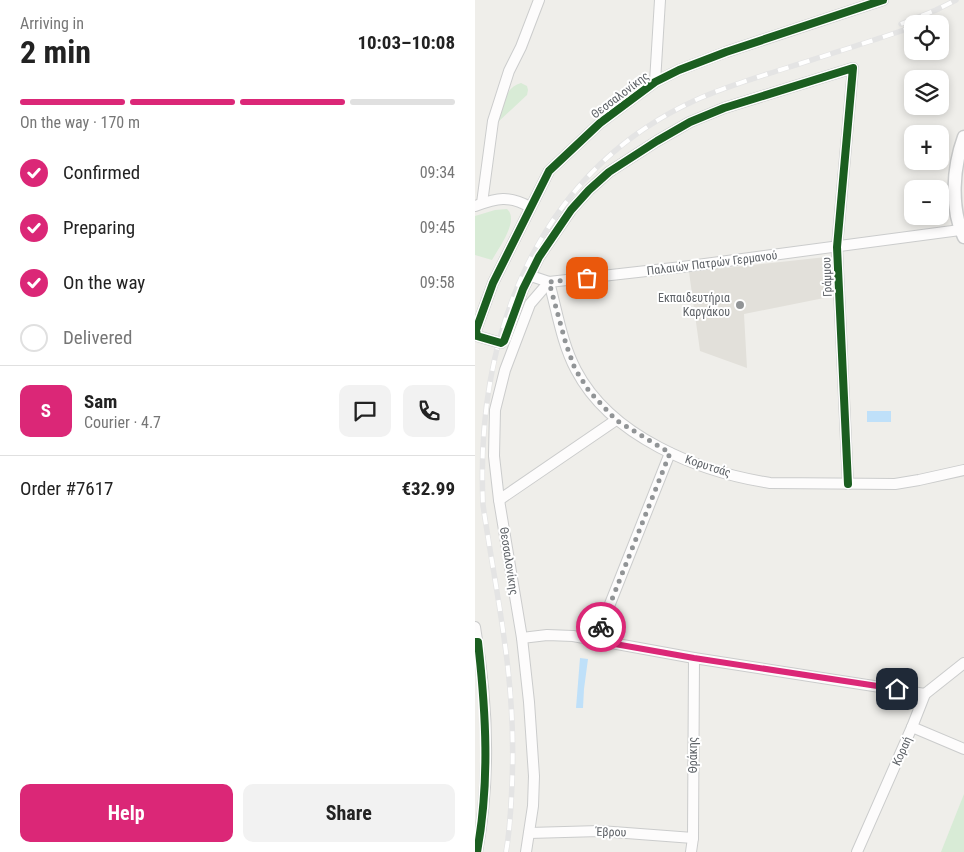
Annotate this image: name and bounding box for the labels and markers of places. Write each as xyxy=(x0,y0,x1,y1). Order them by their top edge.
pin xyxy=(566,257,608,299)
place label: Εκπαιδευτήρια Καργάκου xyxy=(658,291,730,319)
marker: Εκπαιδευτήρια Καργάκου xyxy=(734,299,746,311)
pin xyxy=(876,668,918,710)

